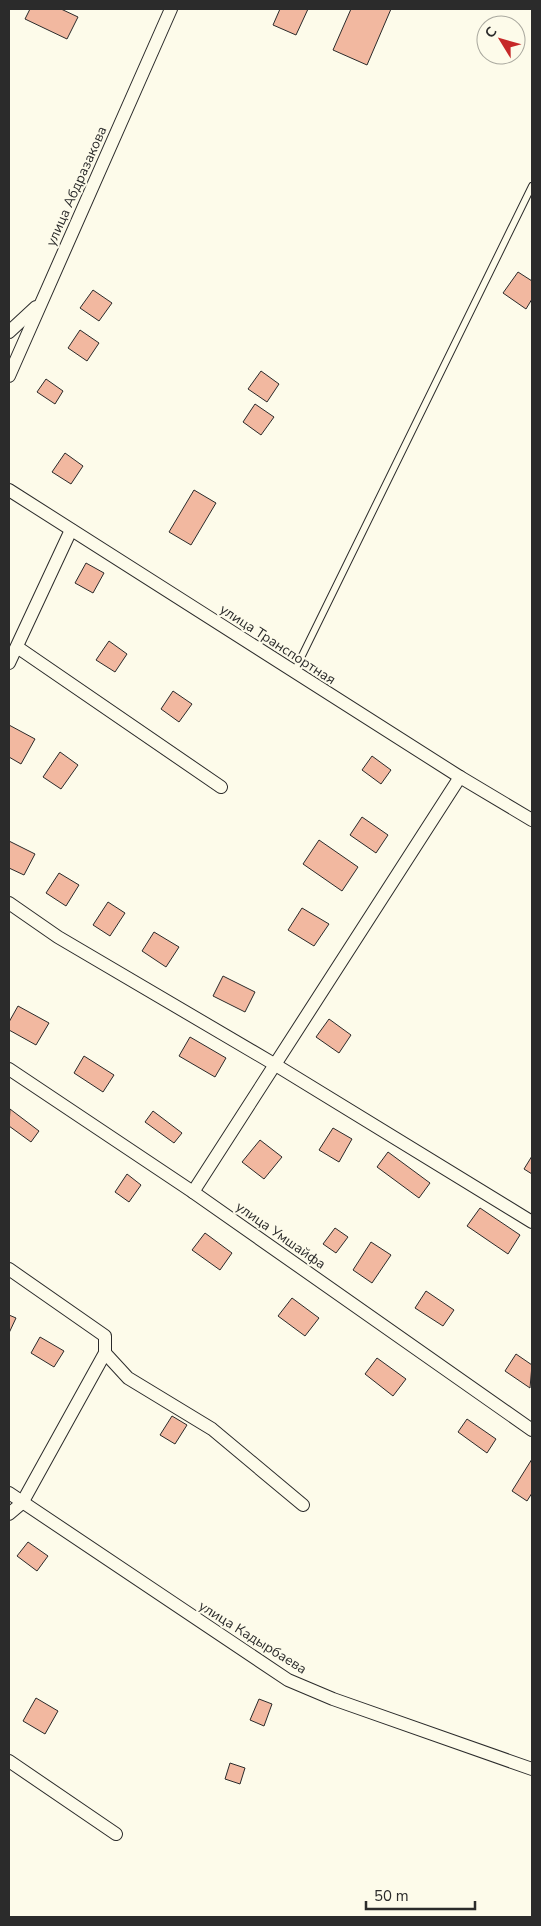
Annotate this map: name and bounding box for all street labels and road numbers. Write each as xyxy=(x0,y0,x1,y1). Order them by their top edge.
street label: улица Абдразакова xyxy=(41,123,112,249)
street label: улица Транспортная xyxy=(216,600,339,689)
street label: улица Умшайфа xyxy=(232,1197,329,1274)
street label: улица Кадырбаева xyxy=(195,1596,310,1678)

